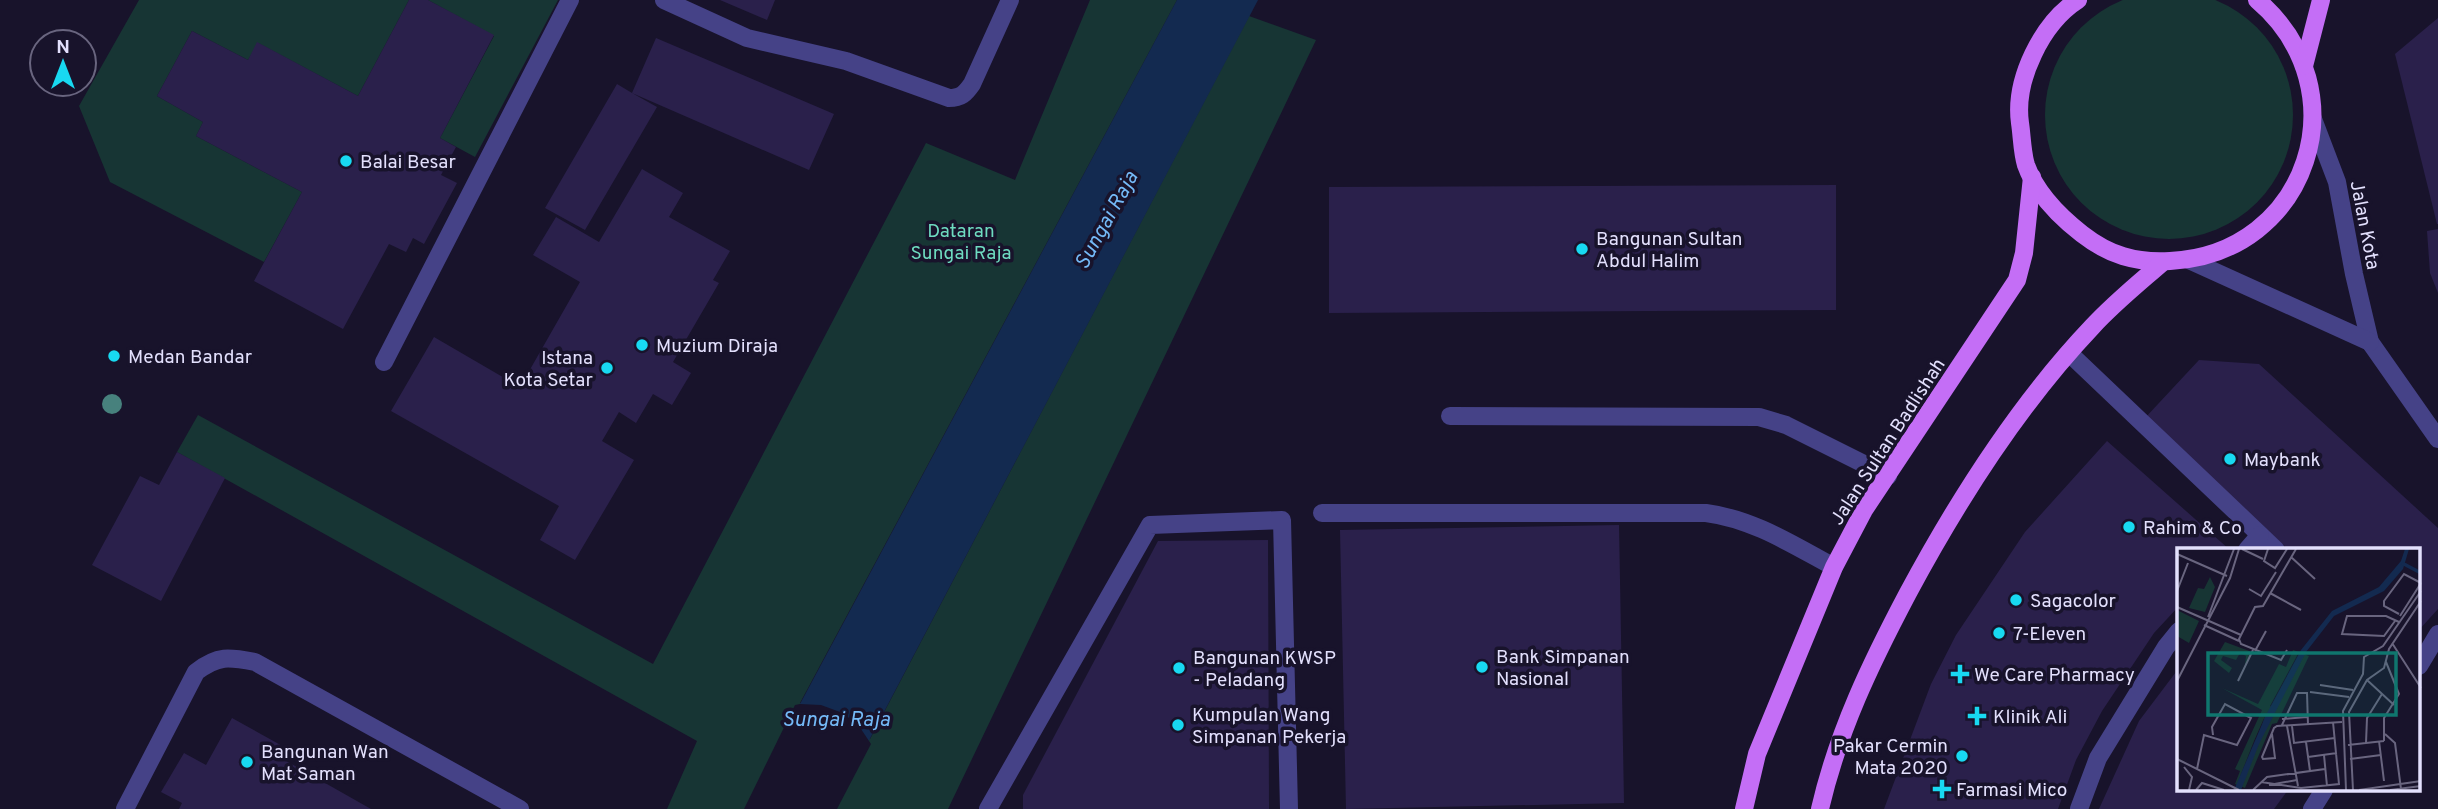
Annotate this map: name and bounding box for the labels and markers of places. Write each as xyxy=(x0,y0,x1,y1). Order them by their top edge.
place label: Balai Besar xyxy=(360,151,457,175)
marker: Balai Besar xyxy=(338,153,354,169)
place label: Bangunan Sultan Abdul Halim xyxy=(1596,228,1743,274)
marker: Bangunan Sultan Abdul Halim xyxy=(1574,241,1590,257)
place label: Muzium Diraja xyxy=(656,335,778,359)
marker: Muzium Diraja xyxy=(634,337,650,353)
place label: Medan Bandar xyxy=(128,346,253,370)
place label: Istana Kota Setar xyxy=(503,347,594,393)
marker: Medan Bandar xyxy=(106,348,122,364)
marker: Istana Kota Setar xyxy=(599,360,615,376)
place label: Maybank xyxy=(2244,449,2321,473)
marker: Maybank xyxy=(2222,451,2238,467)
place label: Rahim & Co xyxy=(2143,517,2242,541)
marker: Rahim & Co xyxy=(2121,519,2137,535)
place label: Sagacolor xyxy=(2030,590,2117,614)
marker: Sagacolor xyxy=(2008,592,2024,608)
place label: 7-Eleven xyxy=(2013,623,2086,647)
marker: 7-Eleven xyxy=(1991,625,2007,641)
place label: Bank Simpanan Nasional xyxy=(1496,646,1630,692)
place label: Bangunan KWSP - Peladang xyxy=(1193,647,1336,693)
marker: Bank Simpanan Nasional xyxy=(1474,659,1490,675)
marker: Bangunan KWSP - Peladang xyxy=(1171,660,1187,676)
place label: We Care Pharmacy xyxy=(1974,664,2135,688)
marker: We Care Pharmacy xyxy=(1952,666,1968,682)
place label: Kumpulan Wang Simpanan Pekerja xyxy=(1192,704,1346,750)
marker: Klinik Ali xyxy=(1967,706,1987,726)
place label: Klinik Ali xyxy=(1993,706,2067,730)
marker: Kumpulan Wang Simpanan Pekerja xyxy=(1170,717,1186,733)
place label: Pakar Cermin Mata 2020 xyxy=(1833,735,1948,781)
place label: Bangunan Wan Mat Saman xyxy=(261,741,389,787)
marker: Pakar Cermin Mata 2020 xyxy=(1954,748,1970,764)
marker: Bangunan Wan Mat Saman xyxy=(239,754,255,770)
place label: Farmasi Mico xyxy=(1956,779,2067,803)
marker: Farmasi Mico xyxy=(1934,781,1950,797)

